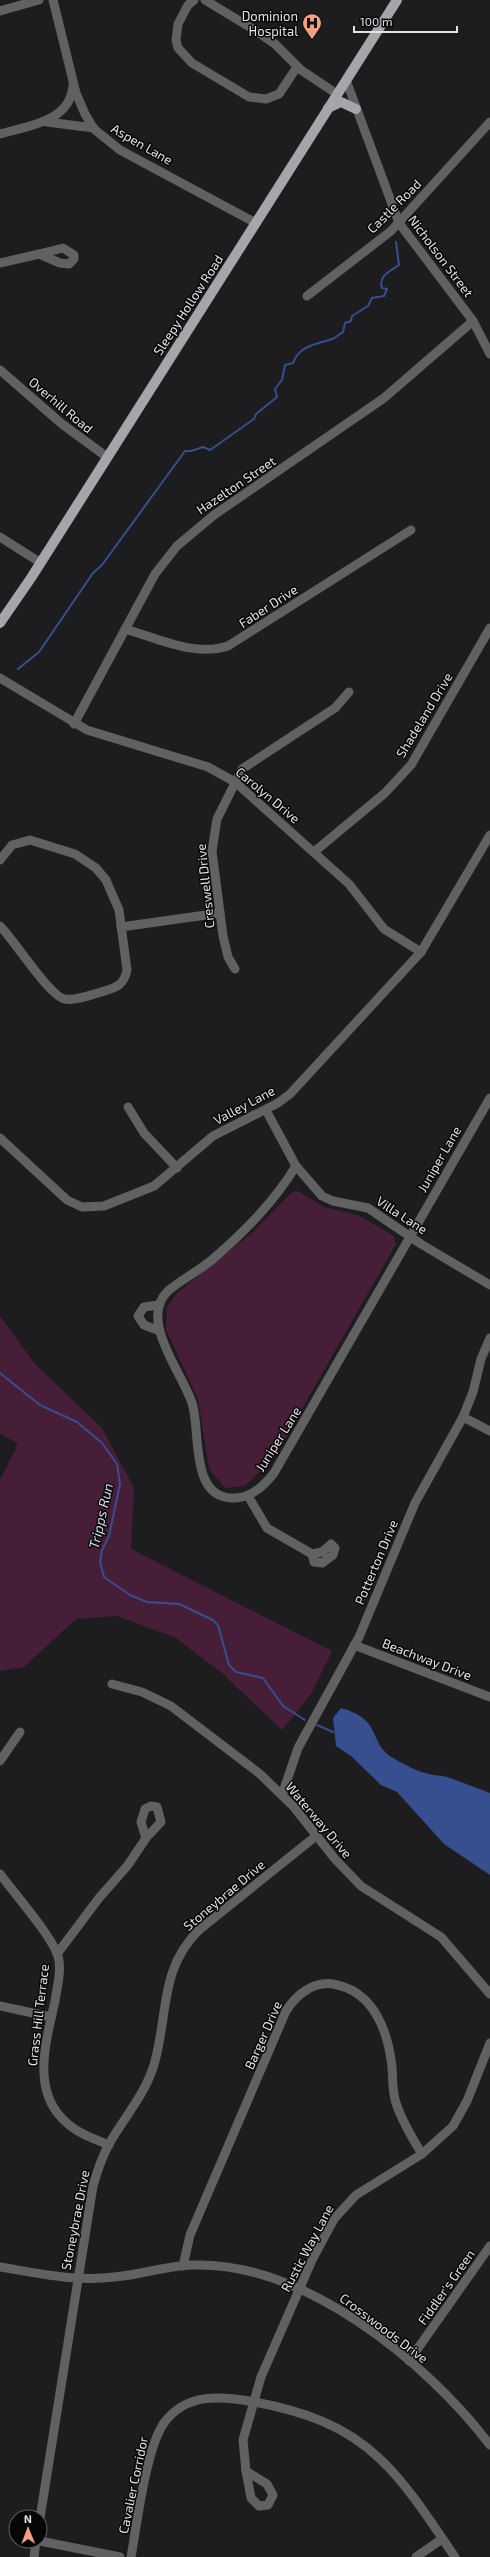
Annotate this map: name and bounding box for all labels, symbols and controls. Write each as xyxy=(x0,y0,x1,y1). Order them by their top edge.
place label: Dominion Hospital xyxy=(242,8,298,39)
scale bar xyxy=(354,8,457,34)
hospital icon: Dominion Hospital xyxy=(301,12,323,40)
text: 100 m xyxy=(360,14,392,28)
street label: Aspen Lane xyxy=(109,120,175,168)
street label: Castle Road xyxy=(364,176,424,236)
street label: Nicholson Street xyxy=(405,212,477,300)
street label: Sleepy Hollow Road xyxy=(150,252,226,358)
street label: Overhill Road xyxy=(26,374,96,436)
street label: Hazelton Street xyxy=(193,453,279,517)
street label: Faber Drive xyxy=(236,581,300,631)
street label: Shadeland Drive xyxy=(392,670,456,760)
street label: Carolyn Drive xyxy=(233,764,303,826)
street label: Creswell Drive xyxy=(193,843,217,929)
street label: Valley Lane xyxy=(211,1082,277,1128)
street label: Juniper Lane xyxy=(414,1123,464,1195)
street label: Villa Lane xyxy=(374,1193,430,1237)
street label: Juniper Lane xyxy=(252,1404,304,1474)
water label: Tripps Run xyxy=(85,1481,116,1550)
street label: Potterton Drive xyxy=(351,1517,401,1607)
street label: Beachway Drive xyxy=(380,1635,474,1683)
street label: Waterway Drive xyxy=(282,1779,356,1861)
street label: Stoneybrae Drive xyxy=(180,1856,268,1934)
street label: Grass Hill Terrace xyxy=(24,1963,52,2067)
street label: Barger Drive xyxy=(241,1998,285,2072)
street label: Stoneybrae Drive xyxy=(57,2169,93,2271)
street label: Rustic Way Lane xyxy=(277,2202,337,2294)
street label: Fiddler's Green xyxy=(414,2246,478,2328)
street label: Crosswoods Drive xyxy=(337,2290,431,2366)
street label: Cavalier Corridor xyxy=(115,2435,151,2535)
north arrow xyxy=(8,2509,48,2549)
text: N xyxy=(24,2512,32,2525)

